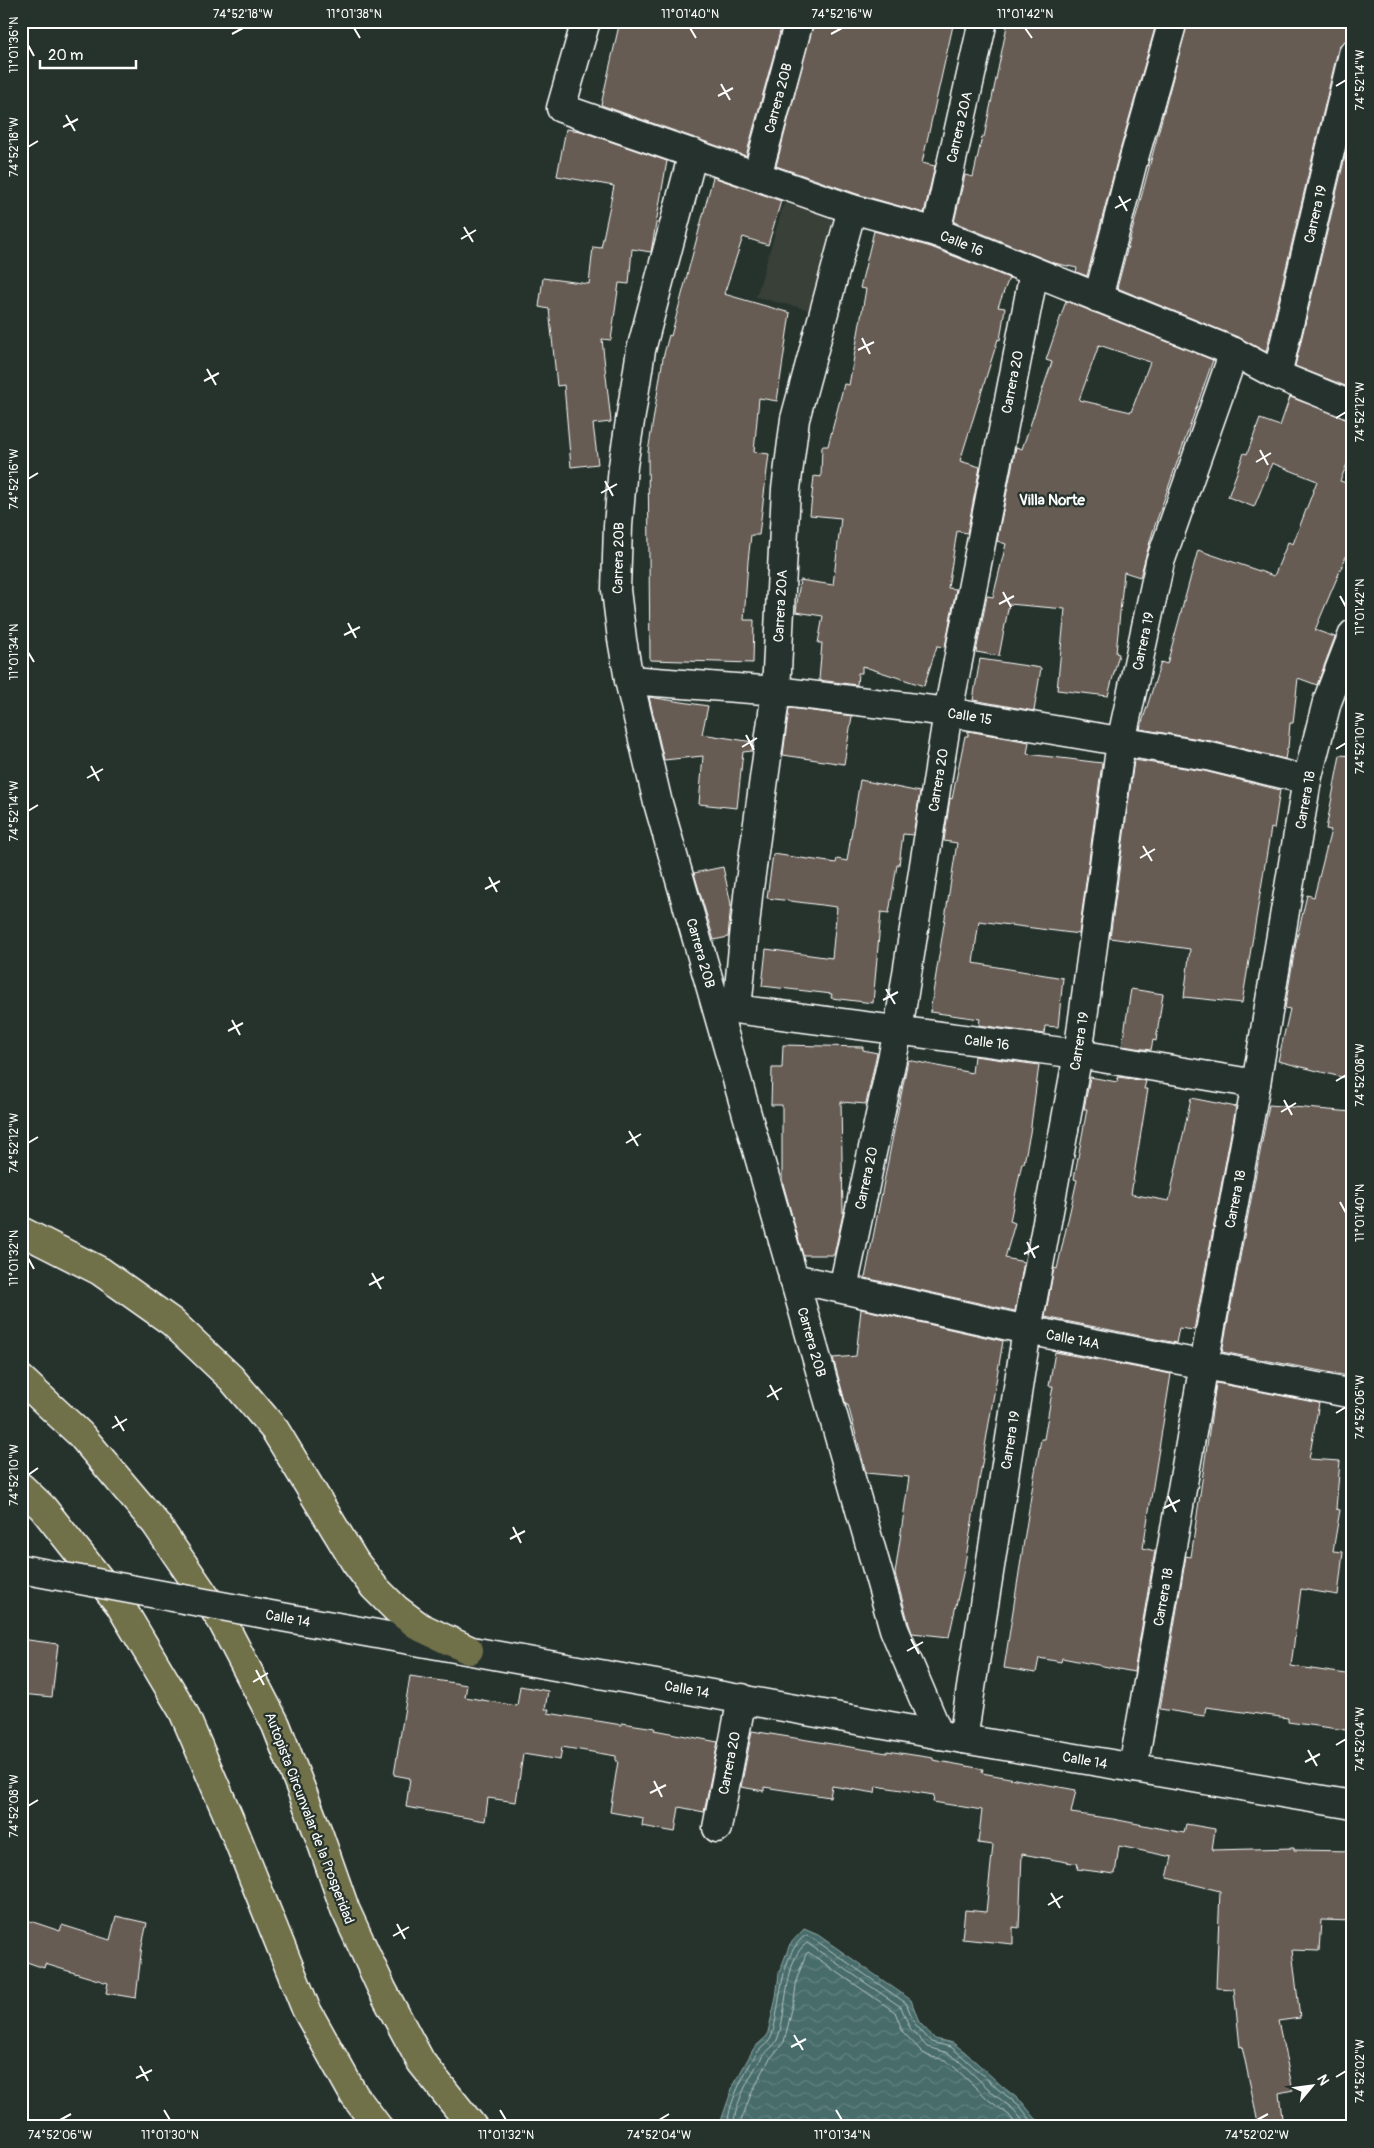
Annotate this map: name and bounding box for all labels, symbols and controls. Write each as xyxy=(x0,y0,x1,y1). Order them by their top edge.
text: 74°52'18"W xyxy=(213,7,273,22)
text: 11°01'38"N xyxy=(326,7,382,22)
text: 11°01'40"N xyxy=(661,7,719,22)
text: 74°52'16"W xyxy=(812,7,872,22)
text: 11°01'42"N xyxy=(997,7,1053,22)
text: 11°01'36"N xyxy=(7,17,22,73)
scale bar xyxy=(40,38,136,70)
text: 20 m xyxy=(48,46,83,65)
text: 74°52'14"W xyxy=(1353,50,1368,110)
street label: Carrera 20B xyxy=(761,61,796,135)
street label: Carrera 20A xyxy=(943,90,976,164)
text: 74°52'18"W xyxy=(7,117,22,177)
street label: Carrera 19 xyxy=(1301,183,1330,245)
street label: Calle 16 xyxy=(938,227,986,260)
street label: Carrera 20 xyxy=(998,349,1027,415)
text: 74°52'12"W xyxy=(1353,382,1368,442)
text: 74°52'16"W xyxy=(7,449,22,509)
district label: Villa Norte xyxy=(1019,491,1086,510)
street label: Carrera 20B xyxy=(609,522,628,594)
street label: Carrera 20A xyxy=(770,569,791,643)
text: 11°01'42"N xyxy=(1353,579,1368,635)
street label: Carrera 19 xyxy=(1129,610,1158,672)
text: 11°01'34"N xyxy=(7,624,22,680)
street label: Calle 15 xyxy=(946,705,993,728)
text: 74°52'10"W xyxy=(1353,712,1368,774)
street label: Carrera 20 xyxy=(925,747,952,813)
street label: Carrera 18 xyxy=(1292,770,1319,831)
text: 74°52'14"W xyxy=(7,781,22,841)
street label: Carrera 20B xyxy=(682,916,719,990)
street label: Carrera 19 xyxy=(1066,1011,1093,1072)
street label: Calle 16 xyxy=(963,1031,1010,1054)
text: 74°52'08"W xyxy=(1353,1043,1368,1107)
text: 74°52'12"W xyxy=(7,1113,22,1173)
street label: Carrera 20 xyxy=(852,1145,881,1211)
street label: Carrera 18 xyxy=(1222,1169,1249,1230)
text: 11°01'40"N xyxy=(1353,1184,1368,1242)
text: 11°01'32"N xyxy=(7,1230,22,1286)
street label: Carrera 20B xyxy=(793,1305,830,1379)
street label: Calle 14A xyxy=(1045,1326,1101,1353)
text: 74°52'06"W xyxy=(1353,1375,1368,1439)
street label: Carrera 19 xyxy=(997,1410,1024,1471)
text: 74°52'10"W xyxy=(7,1444,22,1506)
street label: Carrera 18 xyxy=(1150,1567,1177,1628)
street label: Calle 14 xyxy=(264,1606,312,1631)
street label: Calle 14 xyxy=(663,1677,711,1702)
text: 74°52'04"W xyxy=(1353,1707,1368,1771)
street label: Autopista Circunvalar de la Prosperidad xyxy=(261,1710,358,1927)
street label: Carrera 20 xyxy=(715,1730,744,1796)
street label: Calle 14 xyxy=(1061,1748,1109,1773)
text: 74°52'08"W xyxy=(7,1774,22,1838)
text: 74°52'02"W xyxy=(1353,2039,1368,2103)
north arrow xyxy=(1286,2060,1336,2110)
text: N xyxy=(1313,2072,1333,2088)
text: 74°52'06"W xyxy=(28,2128,92,2143)
text: 11°01'30"N xyxy=(141,2128,199,2143)
text: 11°01'32"N xyxy=(478,2128,534,2143)
text: 74°52'04"W xyxy=(627,2128,691,2143)
text: 11°01'34"N xyxy=(814,2128,870,2143)
text: 74°52'02"W xyxy=(1225,2128,1289,2143)

